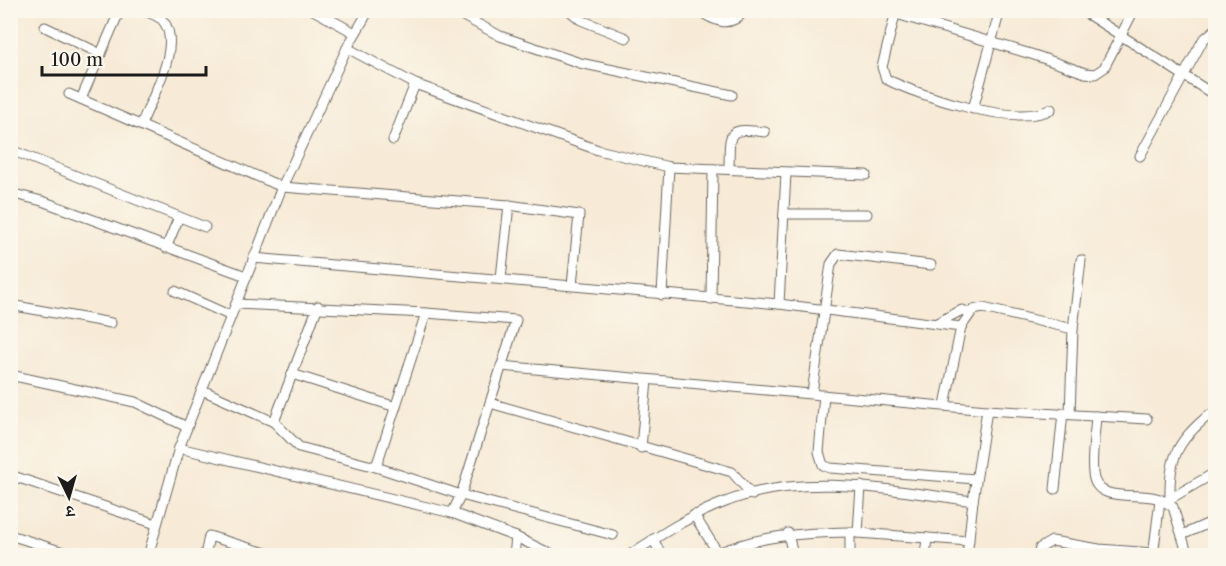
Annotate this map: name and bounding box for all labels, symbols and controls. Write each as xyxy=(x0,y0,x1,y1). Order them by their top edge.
scale bar xyxy=(42,39,206,77)
text: 100 m xyxy=(51,49,103,71)
north arrow xyxy=(39,467,99,527)
text: उ xyxy=(64,502,76,522)

